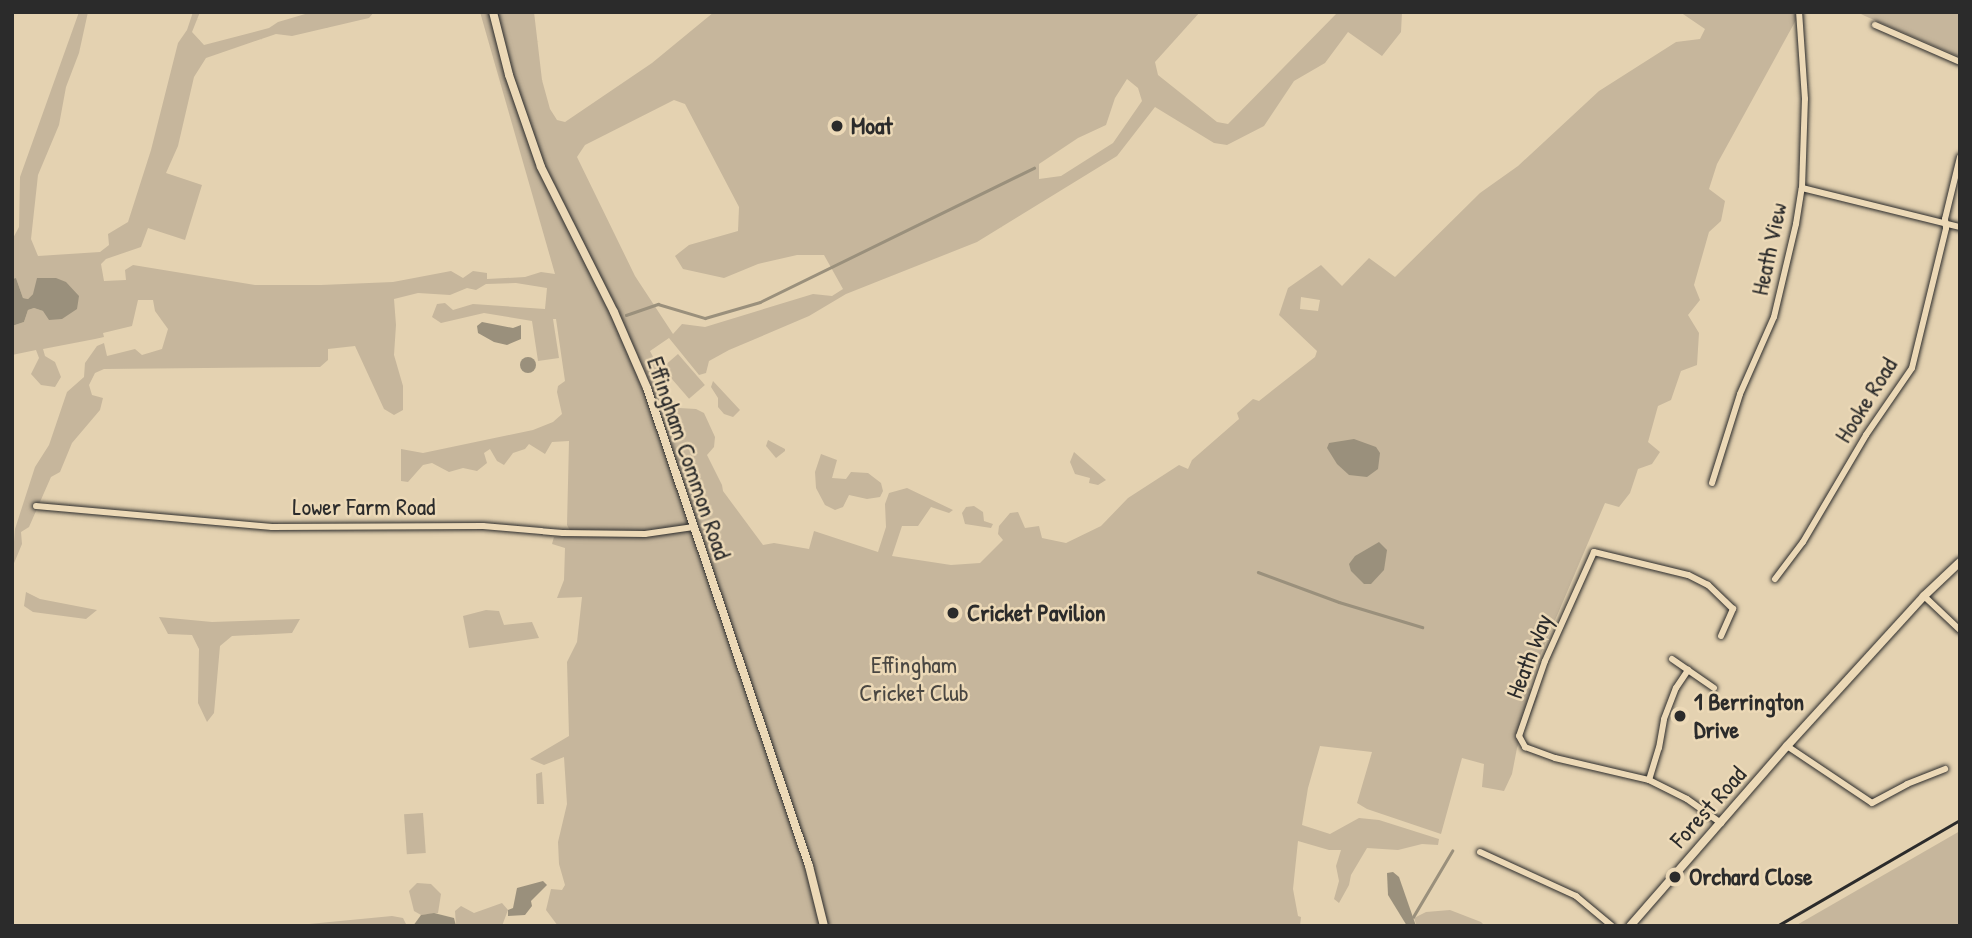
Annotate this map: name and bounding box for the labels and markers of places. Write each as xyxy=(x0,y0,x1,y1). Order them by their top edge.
place label: Moat xyxy=(851,112,893,140)
marker: Moat xyxy=(829,118,845,134)
place label: Cricket Pavilion xyxy=(967,599,1106,627)
marker: Cricket Pavilion xyxy=(945,605,961,621)
place label: 1 Berrington Drive xyxy=(1694,688,1804,744)
marker: 1 Berrington Drive xyxy=(1672,708,1688,724)
place label: Orchard Close xyxy=(1689,863,1813,891)
marker: Orchard Close xyxy=(1667,869,1683,885)

